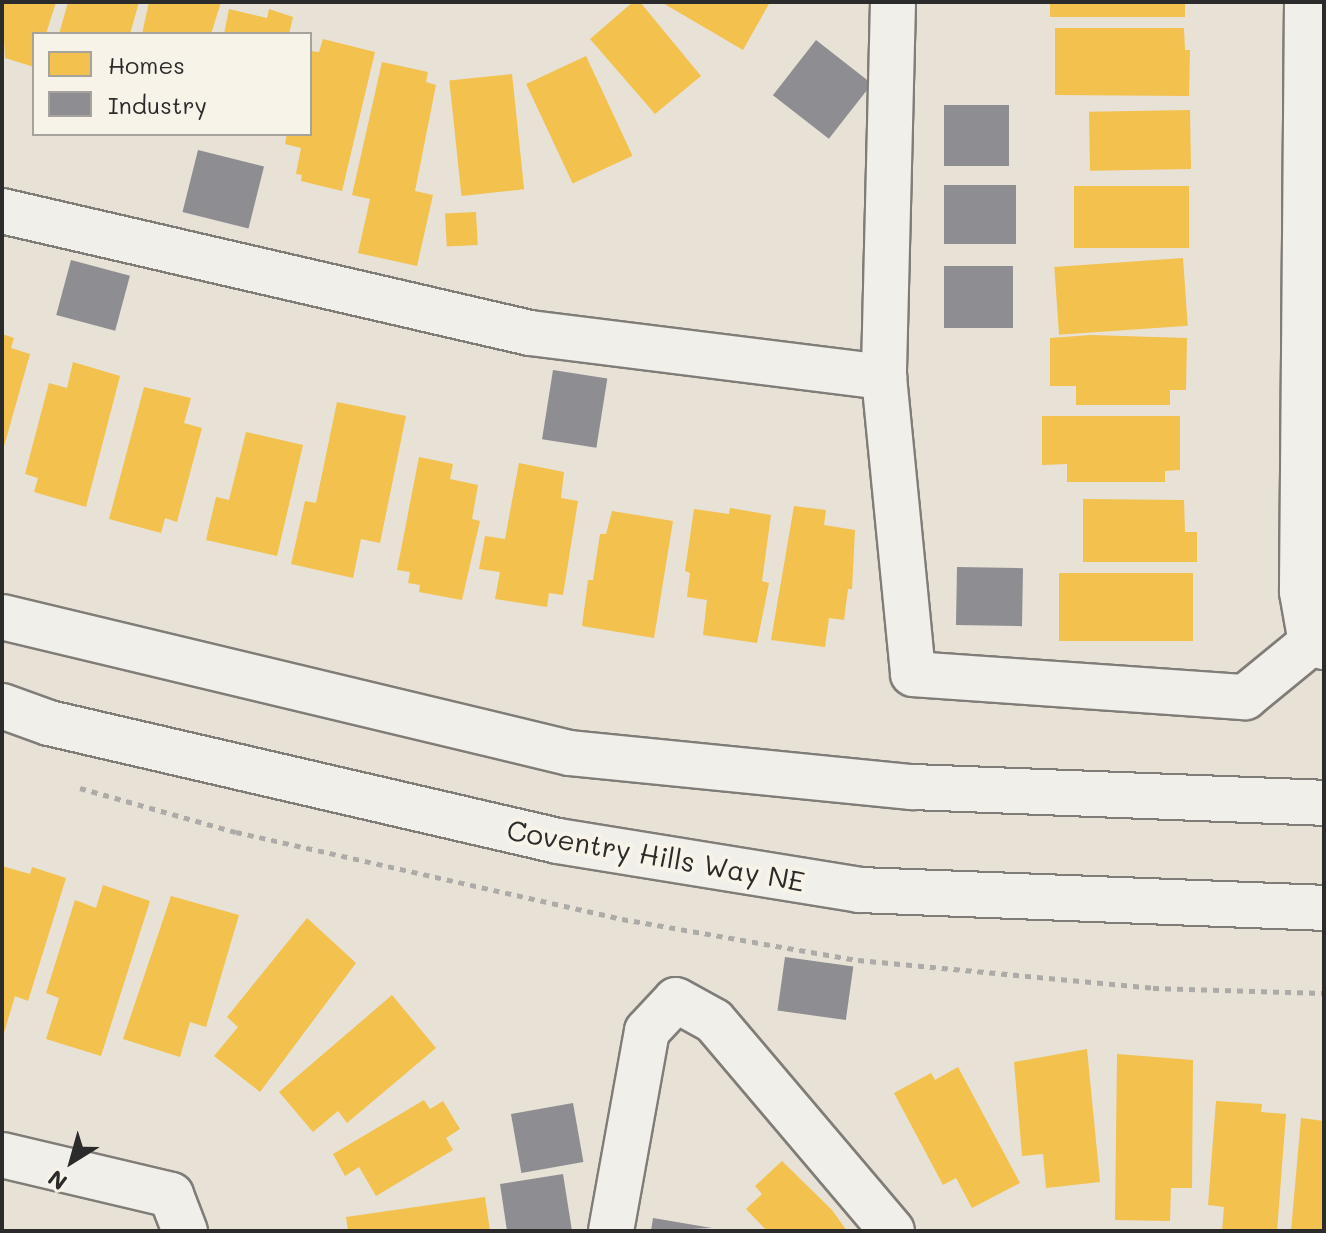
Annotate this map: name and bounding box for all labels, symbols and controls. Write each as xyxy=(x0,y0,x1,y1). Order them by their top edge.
legend xyxy=(32,32,312,136)
text: Homes xyxy=(108,49,185,80)
text: Industry xyxy=(108,89,207,120)
street label: Coventry Hills Way NE xyxy=(505,812,807,898)
north arrow xyxy=(32,1121,112,1201)
text: N xyxy=(42,1164,73,1197)

